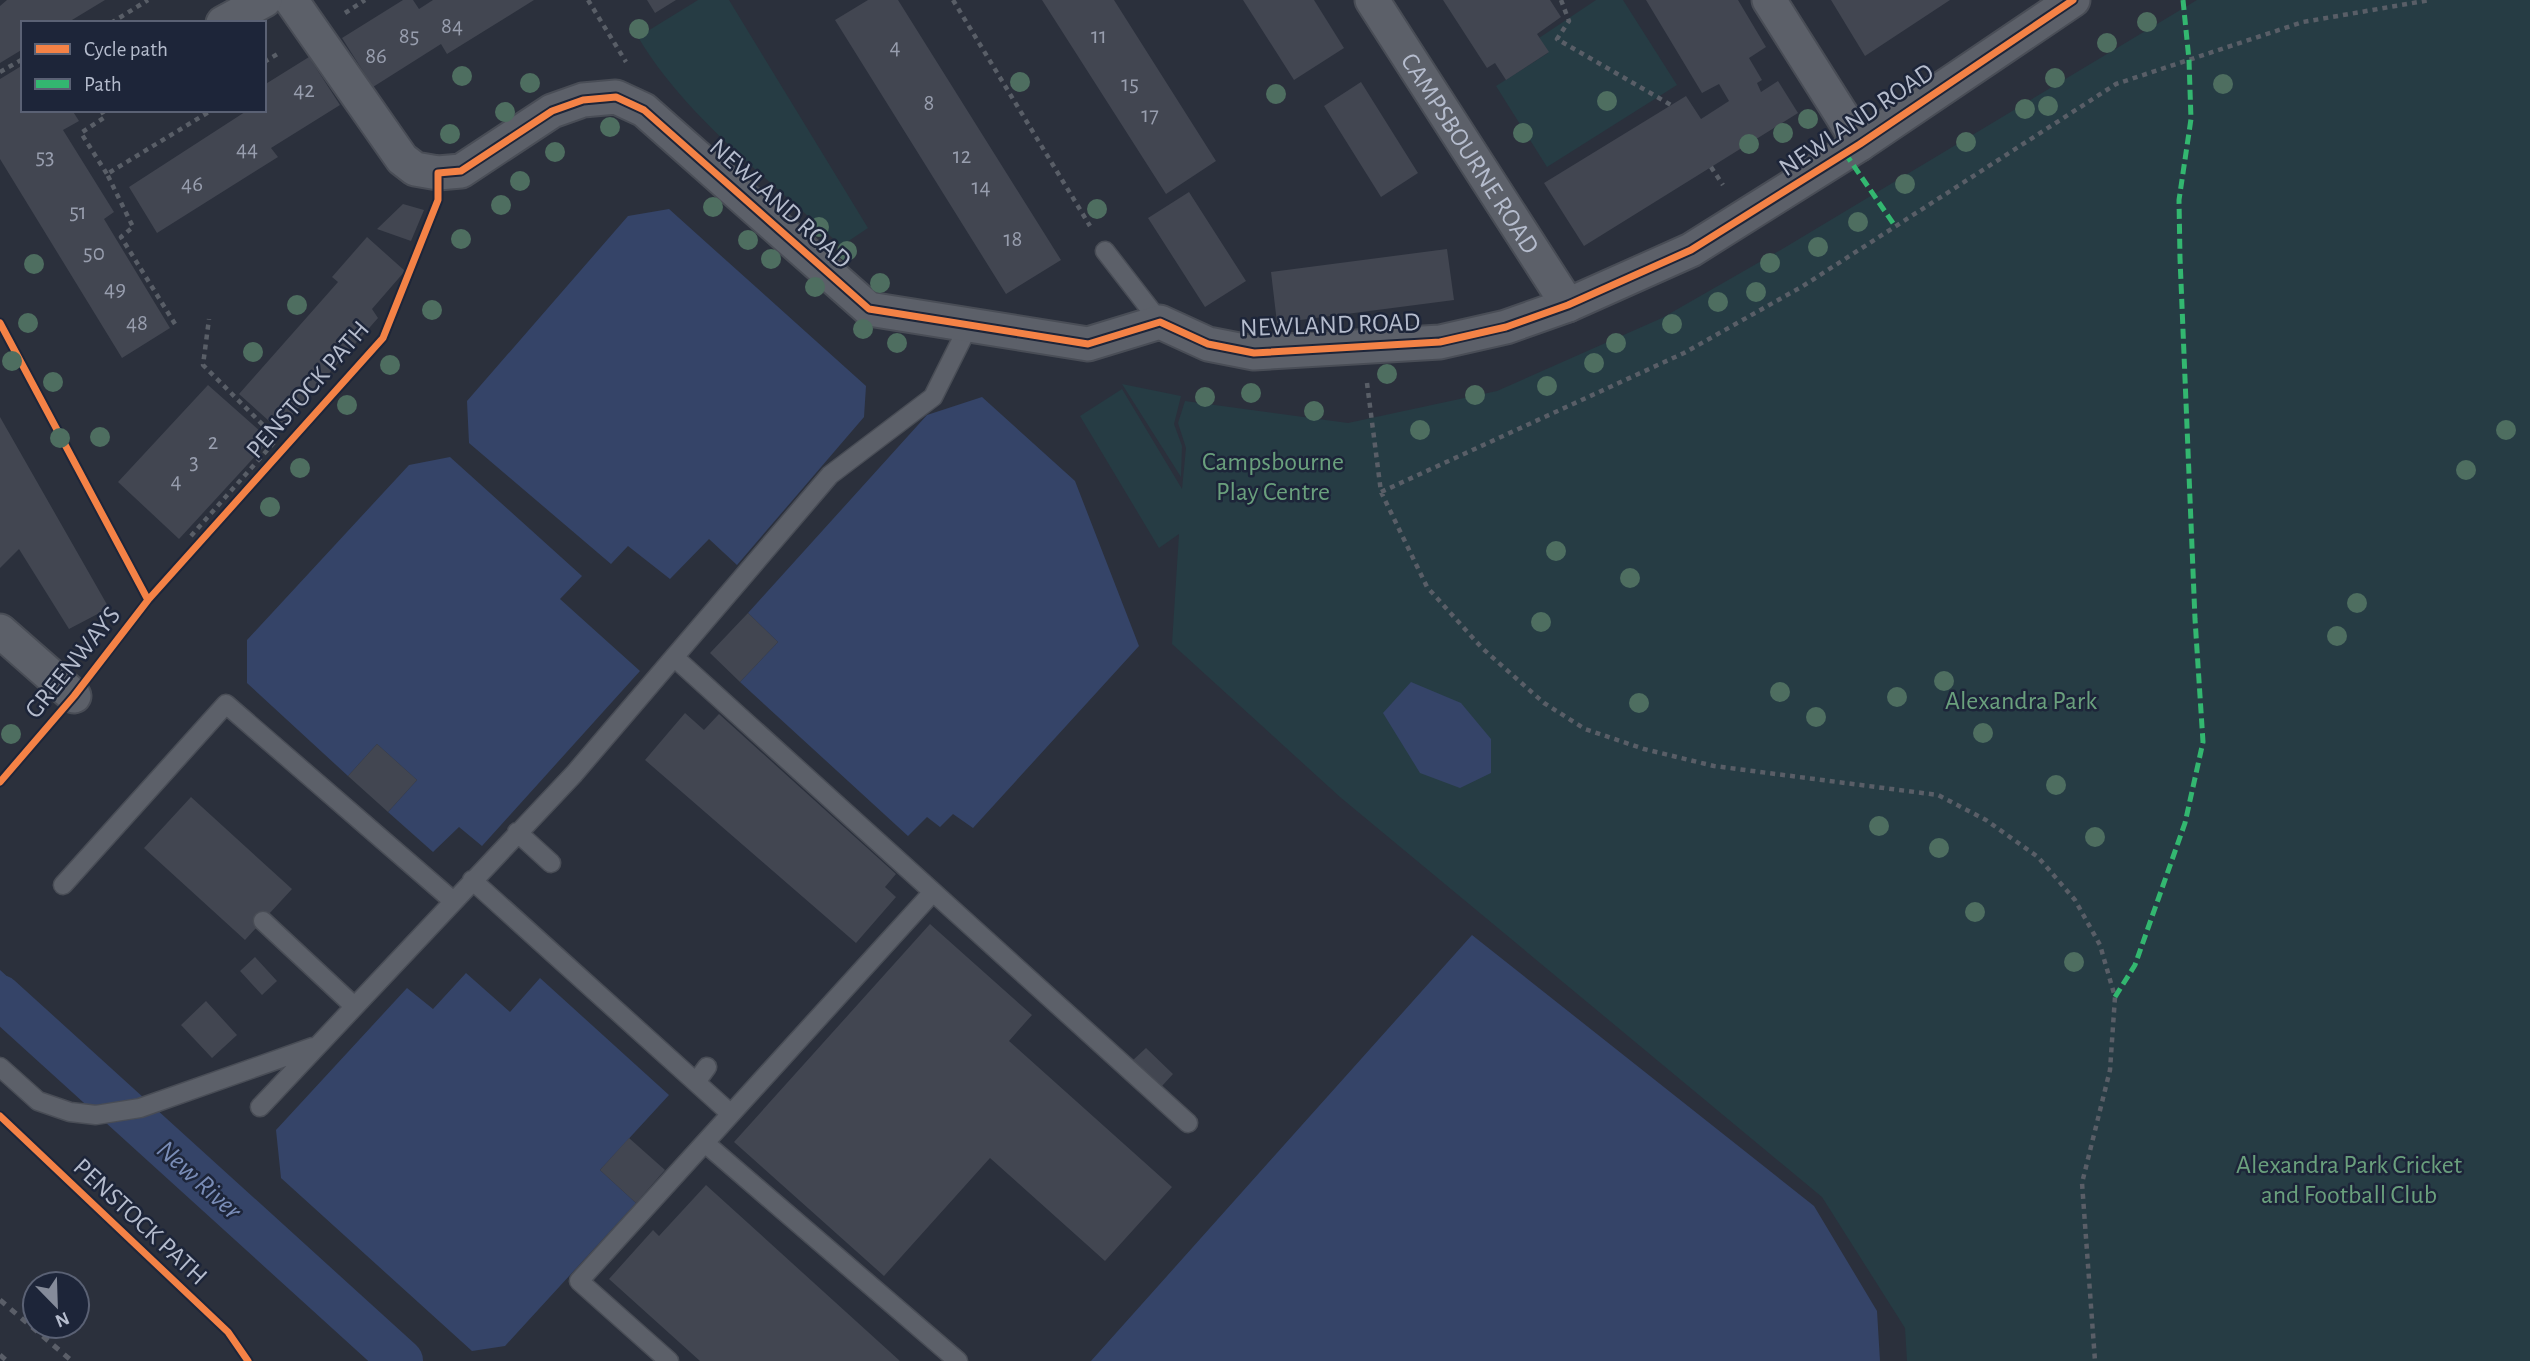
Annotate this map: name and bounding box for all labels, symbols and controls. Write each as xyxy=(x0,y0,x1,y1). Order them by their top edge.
house number: 84 xyxy=(441,15,463,38)
legend xyxy=(21,21,266,112)
house number: 85 xyxy=(399,25,419,48)
house number: 11 xyxy=(1091,25,1107,48)
house number: 4 xyxy=(889,36,901,59)
text: Cycle path xyxy=(84,39,168,60)
house number: 86 xyxy=(365,45,387,68)
street label: CAMPSBOURNE ROAD xyxy=(1396,49,1543,259)
street label: NEWLAND ROAD xyxy=(1775,59,1939,181)
house number: 15 xyxy=(1121,73,1139,96)
text: Path xyxy=(84,74,122,95)
house number: 42 xyxy=(293,79,315,102)
house number: 8 xyxy=(924,92,934,115)
house number: 17 xyxy=(1141,104,1159,127)
street label: NEWLAND ROAD xyxy=(705,134,856,274)
house number: 44 xyxy=(236,138,258,161)
house number: 12 xyxy=(953,145,971,168)
house number: 53 xyxy=(35,146,55,169)
house number: 46 xyxy=(181,173,203,196)
house number: 14 xyxy=(972,176,990,199)
house number: 51 xyxy=(69,201,87,224)
house number: 18 xyxy=(1004,228,1022,251)
house number: 50 xyxy=(83,242,105,265)
house number: 49 xyxy=(104,278,126,301)
street label: NEWLAND ROAD xyxy=(1239,309,1421,341)
house number: 48 xyxy=(126,312,148,335)
street label: PENSTOCK PATH xyxy=(241,316,374,463)
house number: 2 xyxy=(208,431,218,454)
park label: Campsbourne Play Centre xyxy=(1202,449,1344,505)
house number: 3 xyxy=(189,451,199,474)
house number: 4 xyxy=(170,470,182,493)
street label: GREENWAYS xyxy=(20,602,125,723)
park label: Alexandra Park xyxy=(1945,688,2097,714)
water label: New River xyxy=(151,1136,247,1226)
park label: Alexandra Park Cricket and Football Club xyxy=(2236,1152,2462,1208)
street label: PENSTOCK PATH xyxy=(68,1153,212,1290)
north arrow xyxy=(21,1270,91,1340)
text: N xyxy=(52,1308,72,1331)

